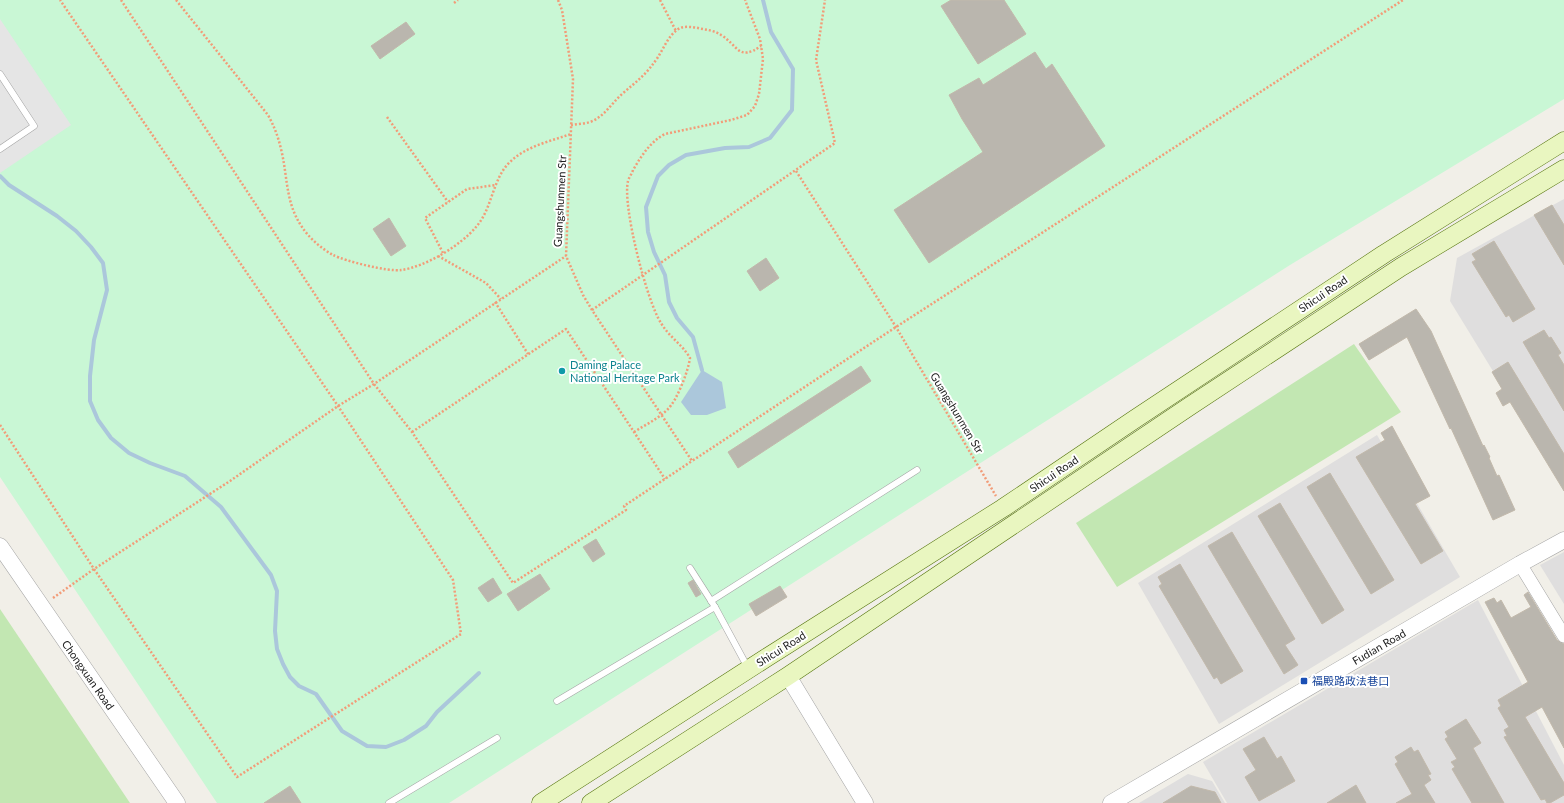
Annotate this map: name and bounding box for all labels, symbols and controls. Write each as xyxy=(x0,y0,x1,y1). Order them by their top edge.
street label: Guangshunmen Str xyxy=(551,155,568,247)
street label: Shicui Road xyxy=(1296,273,1350,315)
place label: Daming Palace National Heritage Park xyxy=(570,358,680,384)
marker: Daming Palace National Heritage Park xyxy=(557,366,567,376)
street label: Guangshunmen Str xyxy=(928,370,987,456)
street label: Shicui Road xyxy=(1027,453,1081,495)
street label: Fudian Road xyxy=(1350,626,1408,667)
street label: Shicui Road xyxy=(754,628,808,669)
street label: Chongxuan Road xyxy=(60,637,117,712)
place label: 福殿路政法巷口 xyxy=(1312,674,1389,687)
marker: 福殿路政法巷口 xyxy=(1299,676,1309,686)

